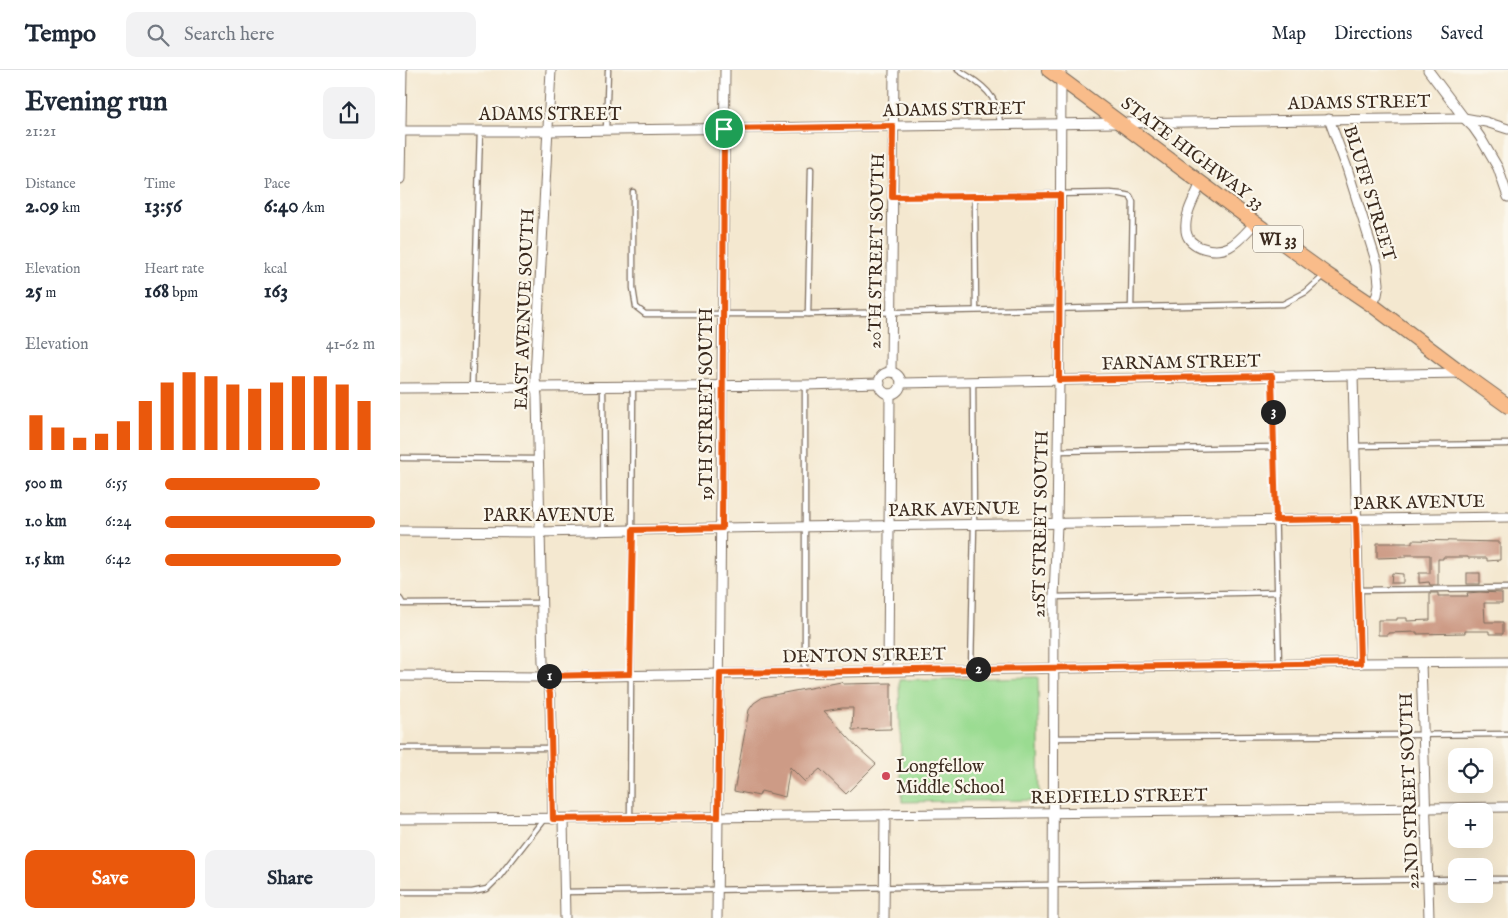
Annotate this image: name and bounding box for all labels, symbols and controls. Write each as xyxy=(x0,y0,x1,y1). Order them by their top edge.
search box xyxy=(126,12,476,57)
text: Tempo xyxy=(25,19,96,50)
icon: search xyxy=(144,21,172,49)
text: Search here xyxy=(184,23,274,47)
text: Map xyxy=(1272,23,1306,46)
text: Directions xyxy=(1334,23,1412,46)
text: Saved xyxy=(1440,23,1483,46)
text: Evening run xyxy=(25,85,168,120)
button: share xyxy=(323,87,375,139)
street label: ADAMS STREET xyxy=(1287,91,1430,116)
street label: STATE HIGHWAY 33 xyxy=(1116,93,1268,216)
street label: ADAMS STREET xyxy=(882,98,1025,123)
street label: ADAMS STREET xyxy=(478,104,621,127)
pin xyxy=(703,108,745,150)
icon: arrive xyxy=(710,115,738,143)
text: 21:21 xyxy=(25,122,56,142)
street label: BLUFF STREET xyxy=(1337,123,1400,264)
street label: 20TH STREET SOUTH xyxy=(864,153,891,349)
text: Distance xyxy=(25,175,76,193)
text: Time xyxy=(144,175,175,193)
text: Pace xyxy=(264,175,290,193)
text: 2.09 xyxy=(25,193,59,220)
text: 13:56 xyxy=(144,193,182,220)
text: 6:40 xyxy=(264,193,299,220)
text: km xyxy=(59,199,80,217)
text: /km xyxy=(299,199,325,217)
street label: EAST AVENUE SOUTH xyxy=(510,208,541,410)
road number: WI 33 xyxy=(1253,226,1303,252)
text: Elevation xyxy=(25,260,81,278)
text: Heart rate xyxy=(144,260,204,278)
text: kcal xyxy=(264,260,287,278)
text: 25 xyxy=(25,278,42,305)
text: 168 xyxy=(144,278,169,305)
text: 163 xyxy=(264,278,288,305)
text: m xyxy=(42,284,56,302)
text: bpm xyxy=(169,284,198,302)
street label: 19TH STREET SOUTH xyxy=(696,308,719,500)
text: Elevation xyxy=(25,335,88,355)
text: 41–62 m xyxy=(326,335,375,355)
street label: FARNAM STREET xyxy=(1101,351,1261,376)
pin: 3 xyxy=(1260,400,1286,424)
text: 3 xyxy=(1271,403,1276,421)
street label: 21ST STREET SOUTH xyxy=(1028,430,1055,618)
text: 500 m xyxy=(25,474,62,494)
text: 6:55 xyxy=(105,474,128,494)
street label: PARK AVENUE xyxy=(1353,491,1485,516)
street label: PARK AVENUE xyxy=(888,498,1020,523)
street label: PARK AVENUE xyxy=(483,505,615,528)
text: 1.0 km xyxy=(25,512,67,532)
text: 6:24 xyxy=(105,512,131,532)
text: 1.5 km xyxy=(25,550,65,570)
text: 6:42 xyxy=(105,550,131,570)
street label: DENTON STREET xyxy=(782,644,946,669)
pin: 2 xyxy=(966,656,990,682)
text: 2 xyxy=(975,660,982,678)
pin: 1 xyxy=(536,664,562,688)
text: 1 xyxy=(547,667,552,685)
street label: 22ND STREET SOUTH xyxy=(1396,692,1425,890)
map controls xyxy=(1448,748,1493,903)
button: locate xyxy=(1448,748,1493,793)
place label: Longfellow Middle School xyxy=(896,756,1005,800)
marker: Longfellow Middle School xyxy=(880,770,892,782)
street label: REDFIELD STREET xyxy=(1030,784,1208,811)
button: + xyxy=(1448,803,1493,848)
button: Save xyxy=(25,850,195,908)
button: Share xyxy=(205,850,375,908)
button: − xyxy=(1448,858,1493,903)

